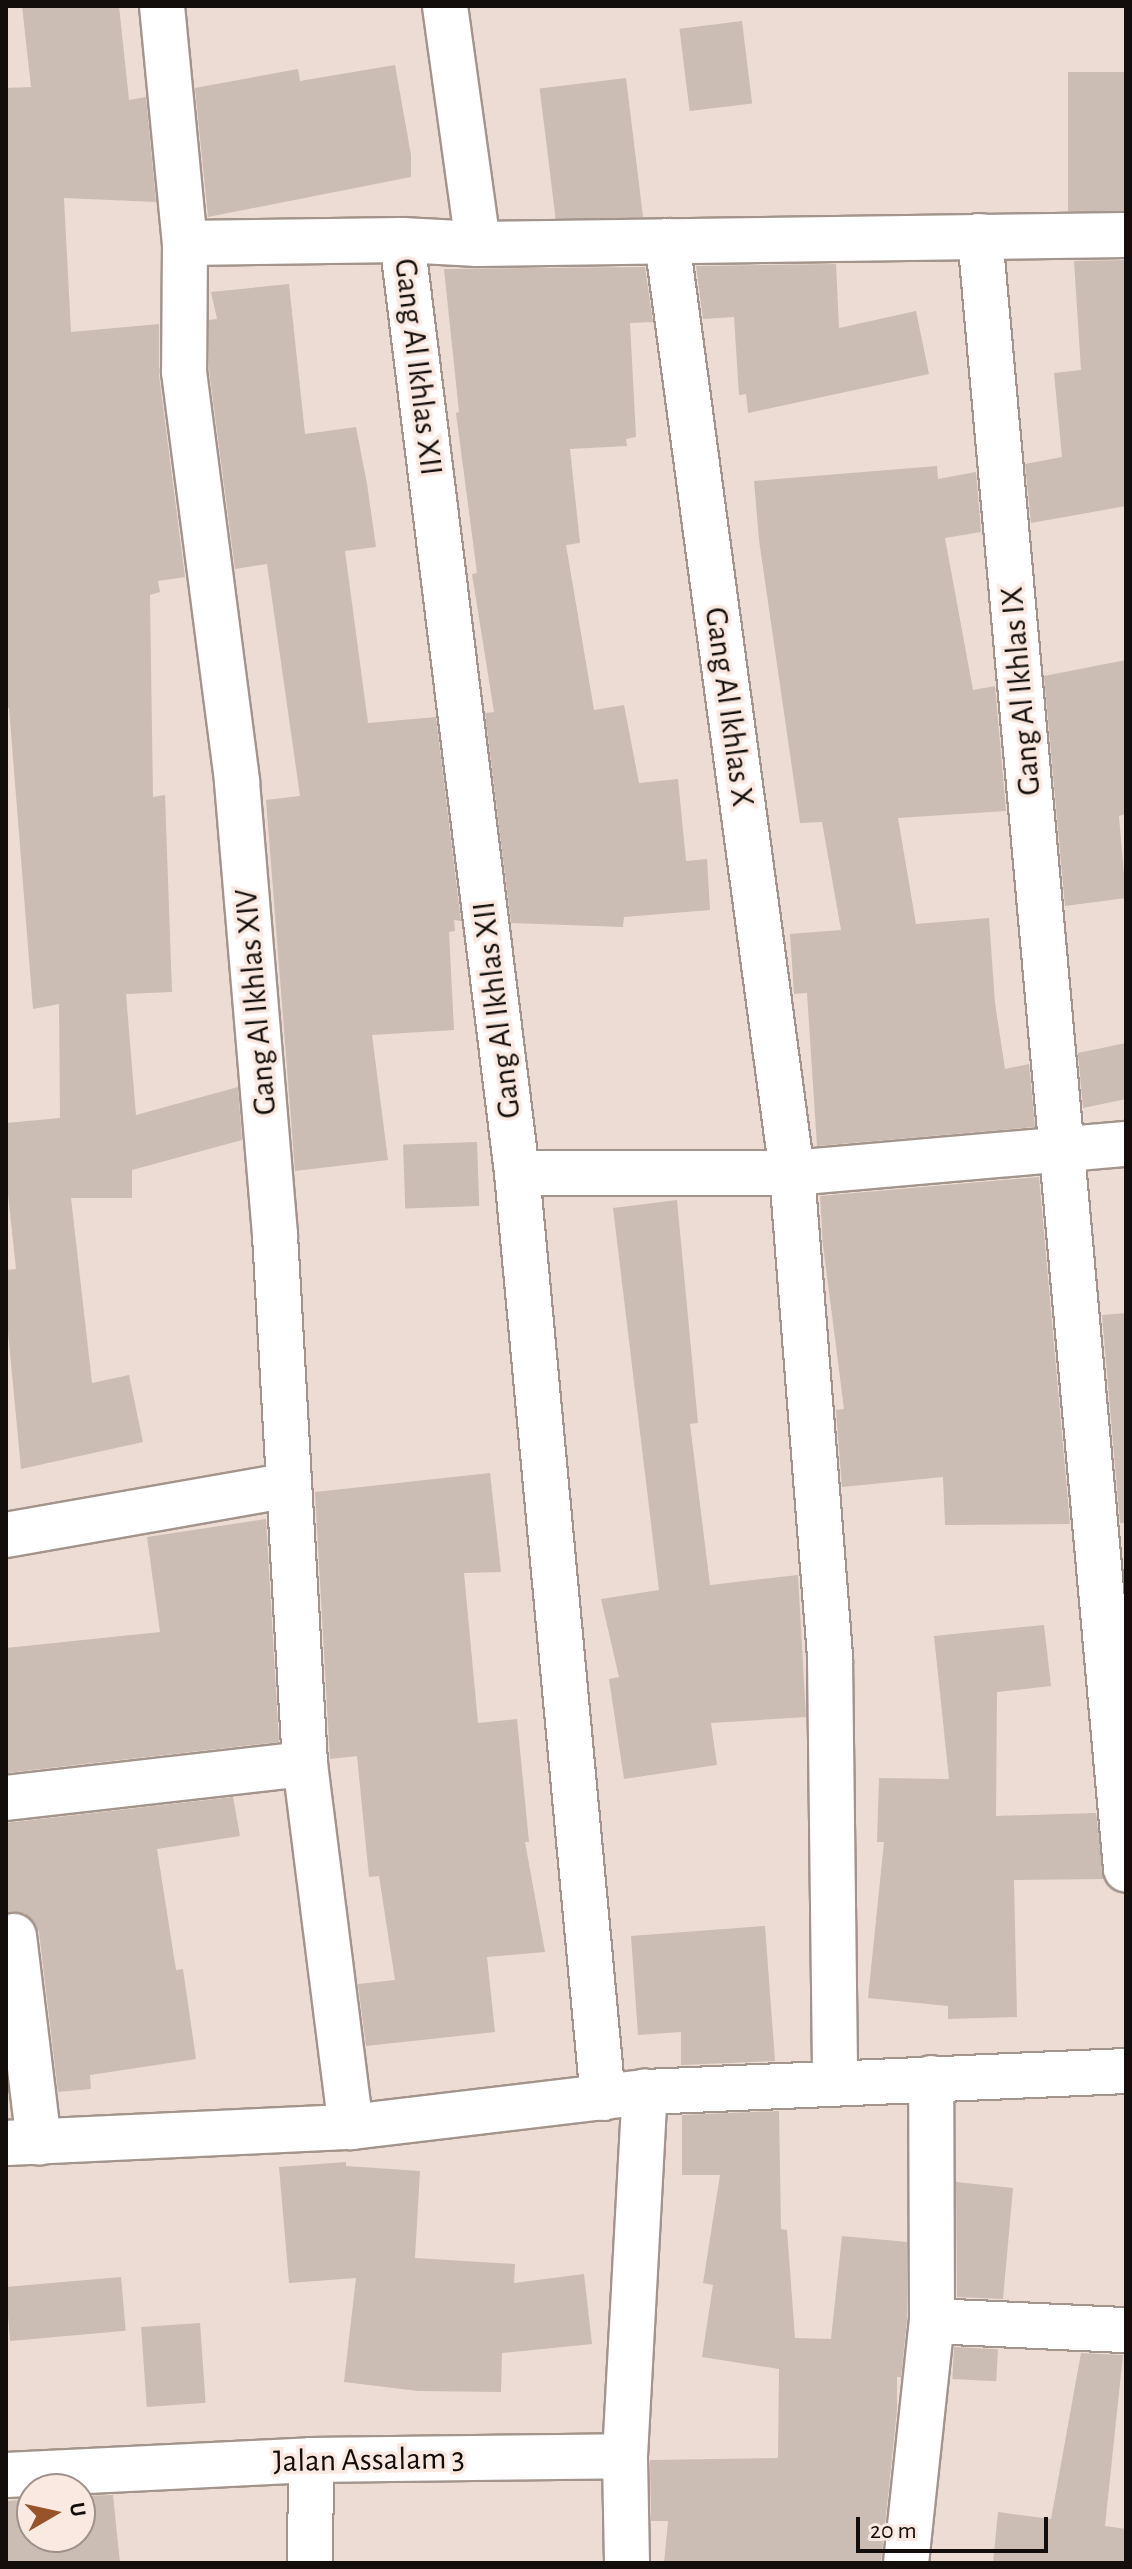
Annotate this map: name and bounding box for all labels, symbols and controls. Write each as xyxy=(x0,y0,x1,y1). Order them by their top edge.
street label: Gang Al Ikhlas XII xyxy=(386,256,450,478)
street label: Gang Al Ikhlas IX xyxy=(993,585,1049,797)
street label: Gang Al Ikhlas X xyxy=(696,605,762,809)
street label: Gang Al Ikhlas XIV xyxy=(227,887,285,1117)
street label: Gang Al Ikhlas XII xyxy=(465,899,529,1121)
street label: Jalan Assalam 3 xyxy=(273,2439,465,2481)
north arrow xyxy=(16,2473,96,2553)
text: U xyxy=(66,2501,90,2518)
scale bar xyxy=(860,2501,1052,2551)
text: 20 m xyxy=(870,2519,917,2543)

